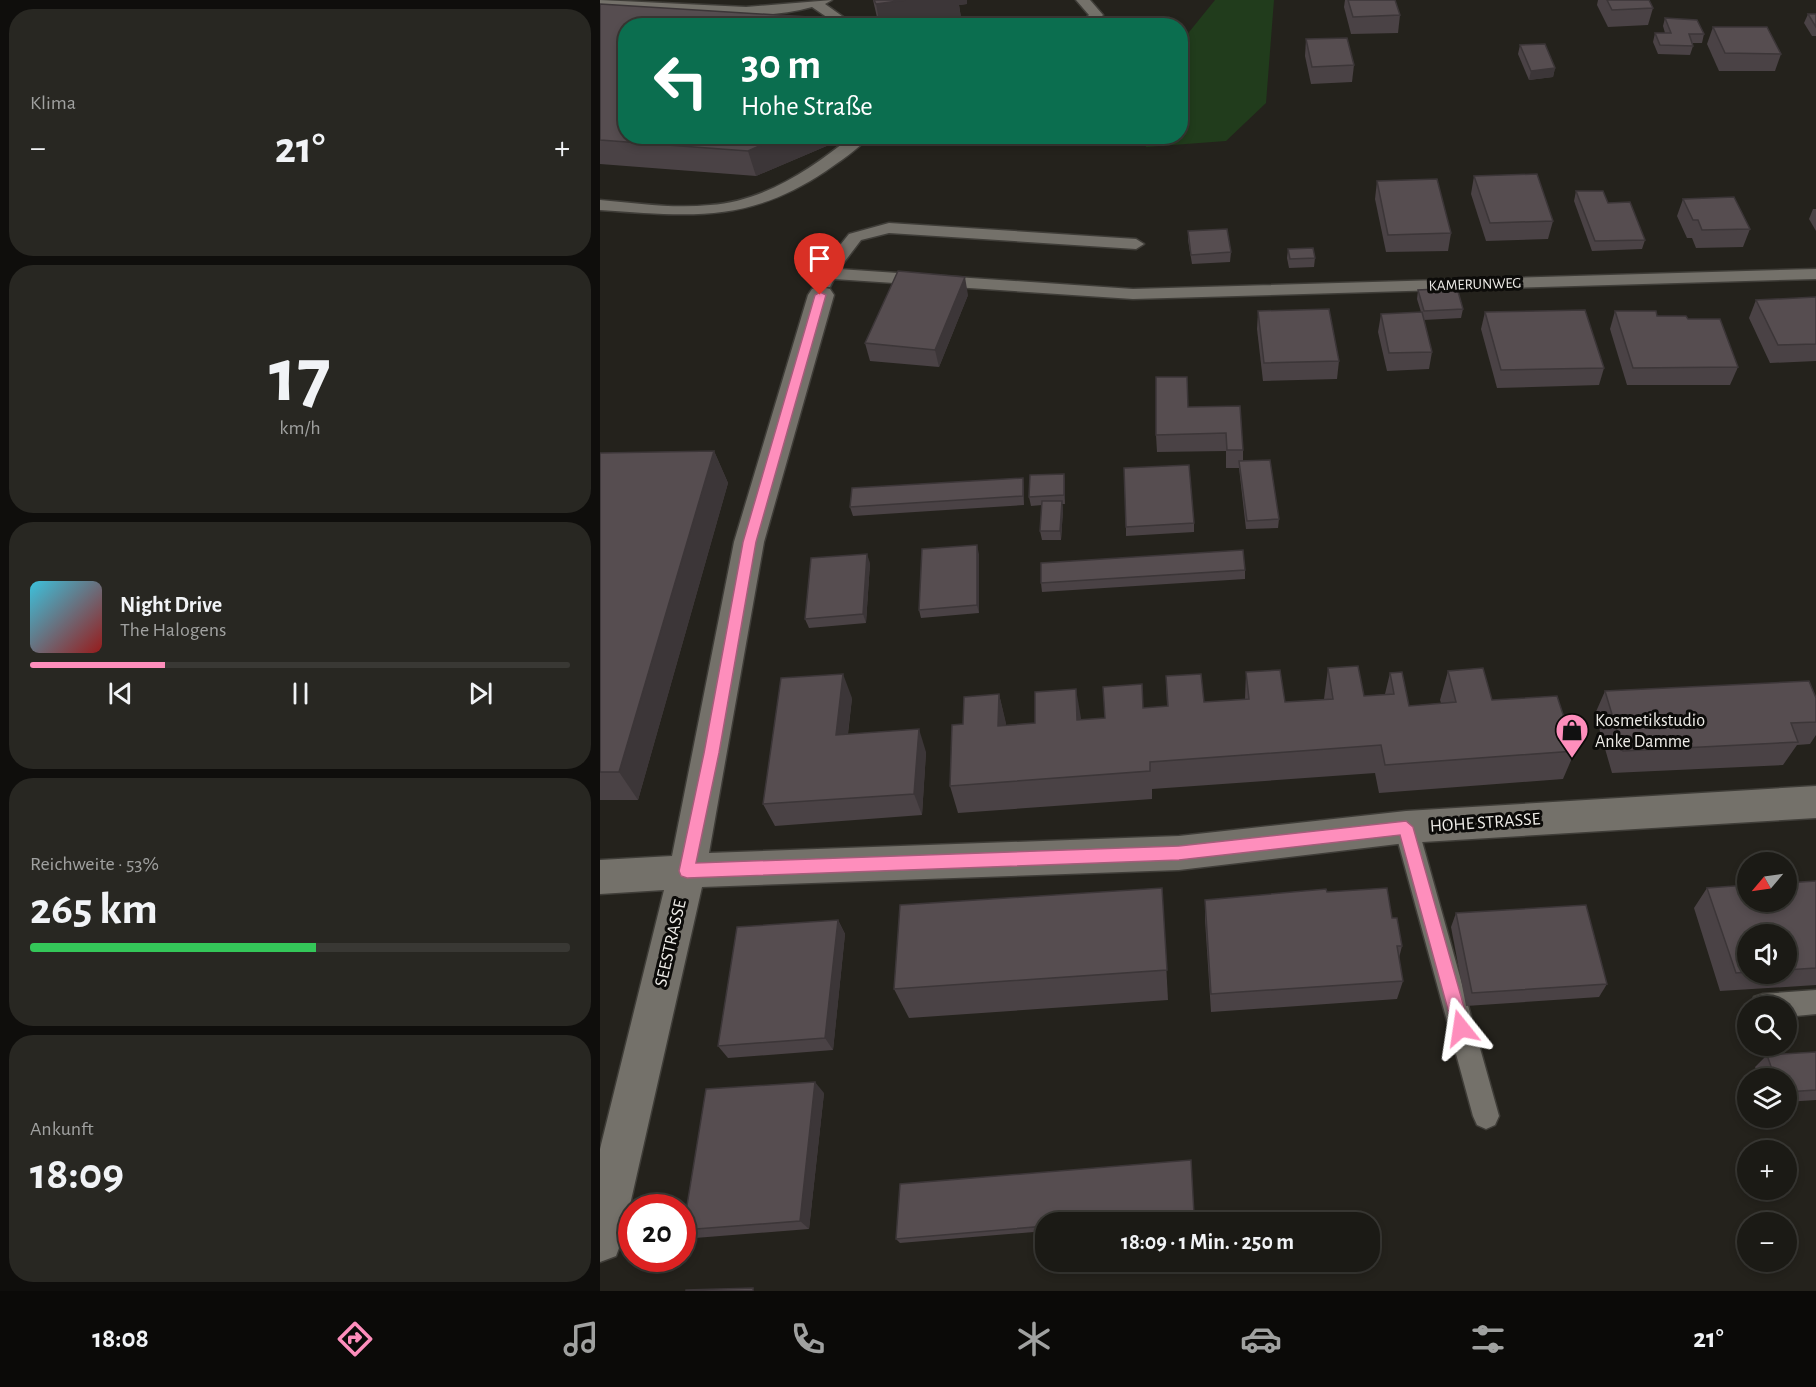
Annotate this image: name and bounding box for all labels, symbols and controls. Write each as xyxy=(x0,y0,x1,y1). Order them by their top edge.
icon: left xyxy=(642,42,720,120)
text: 30 m xyxy=(741,44,821,86)
text: Klima xyxy=(30,93,76,113)
text: Hohe Straße xyxy=(741,93,873,120)
text: 21° xyxy=(275,126,325,171)
text: − xyxy=(30,132,46,165)
text: + xyxy=(554,132,570,165)
pin xyxy=(794,233,845,295)
icon: arrive xyxy=(803,242,836,275)
street label: KAMERUNWEG xyxy=(1428,275,1522,294)
text: 17 xyxy=(269,338,331,416)
text: km/h xyxy=(279,418,321,438)
text: Night Drive xyxy=(120,594,222,616)
text: The Halogens xyxy=(120,620,226,640)
icon: previous xyxy=(104,677,137,710)
icon: pause xyxy=(284,677,317,710)
icon: next xyxy=(464,677,497,710)
shop icon: Kosmetikstudio Anke Damme xyxy=(1554,712,1590,759)
place label: Kosmetikstudio Anke Damme xyxy=(1595,712,1705,751)
street label: HOHE STRASSE xyxy=(1429,810,1541,836)
north arrow xyxy=(1737,852,1797,912)
map controls xyxy=(1737,852,1797,1272)
text: Reichweite · 53% xyxy=(30,854,159,874)
text: 265 km xyxy=(30,887,158,932)
street label: SEESTRASSE xyxy=(652,898,690,989)
button: sound xyxy=(1737,924,1797,984)
position arrow xyxy=(1429,996,1493,1060)
button: search xyxy=(1737,996,1797,1056)
button: layers xyxy=(1737,1068,1797,1128)
text: Ankunft xyxy=(30,1119,94,1139)
button: + xyxy=(1737,1140,1797,1200)
text: 18:09 xyxy=(30,1152,124,1197)
speed limit sign: 20 xyxy=(618,1194,696,1272)
button: − xyxy=(1737,1212,1797,1272)
text: 18:09 · 1 Min. · 250 m xyxy=(1121,1231,1294,1253)
icon: directions xyxy=(334,1318,376,1360)
icon: music xyxy=(560,1318,602,1360)
icon: phone xyxy=(787,1318,829,1360)
icon: climate xyxy=(1013,1318,1055,1360)
icon: car xyxy=(1240,1318,1282,1360)
icon: filters xyxy=(1467,1318,1509,1360)
text: 18:08 xyxy=(92,1325,149,1352)
text: 21° xyxy=(1693,1325,1724,1352)

